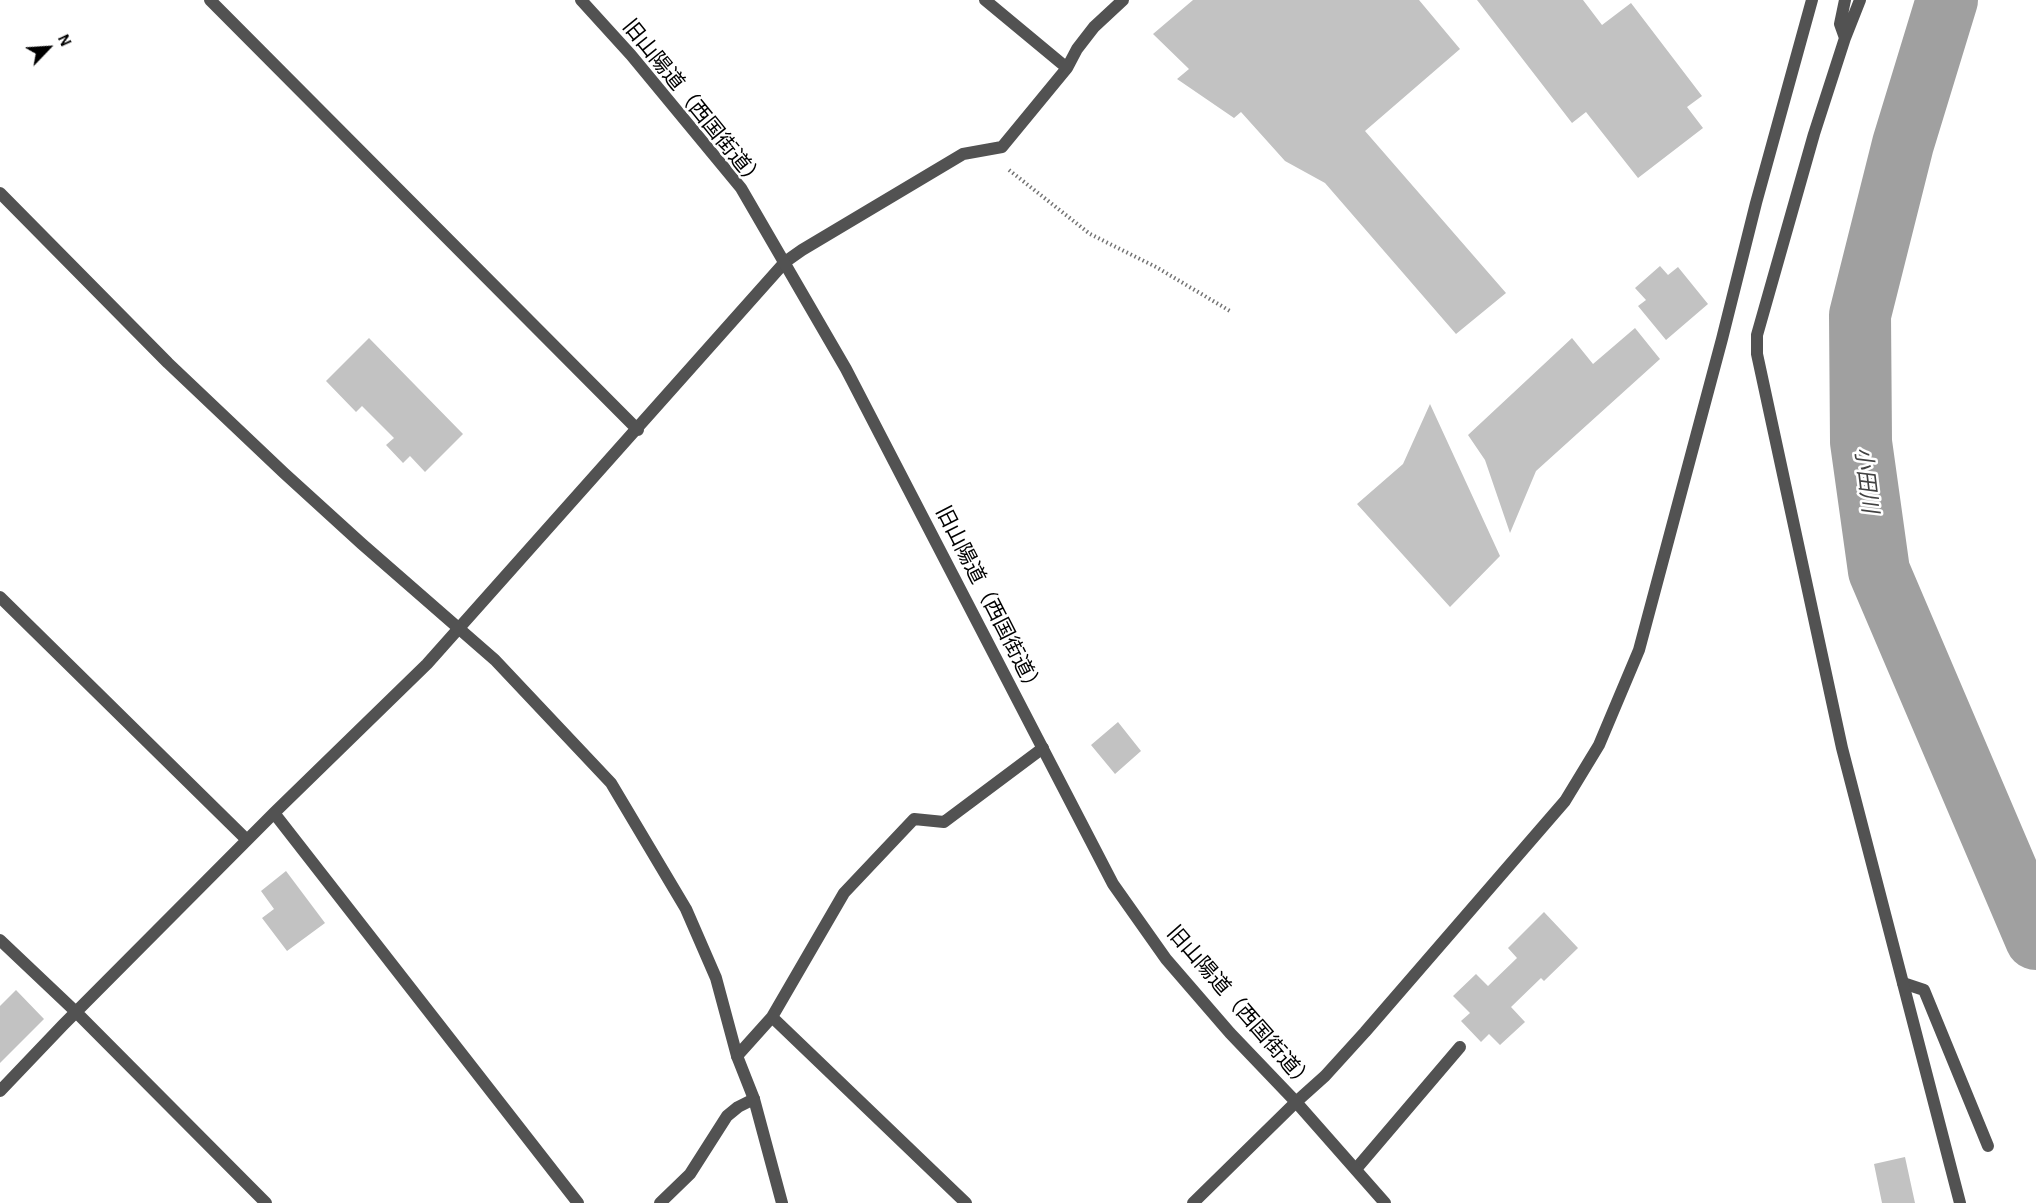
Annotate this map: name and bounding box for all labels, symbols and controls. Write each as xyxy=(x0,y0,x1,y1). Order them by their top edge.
street label: 旧山陽道（西国街道） xyxy=(617,14,769,194)
north arrow xyxy=(18,18,78,78)
text: N xyxy=(55,32,74,49)
water label: 小田川 xyxy=(1849,446,1883,514)
street label: 旧山陽道（西国街道） xyxy=(930,502,1048,700)
street label: 旧山陽道（西国街道） xyxy=(1162,920,1318,1096)

